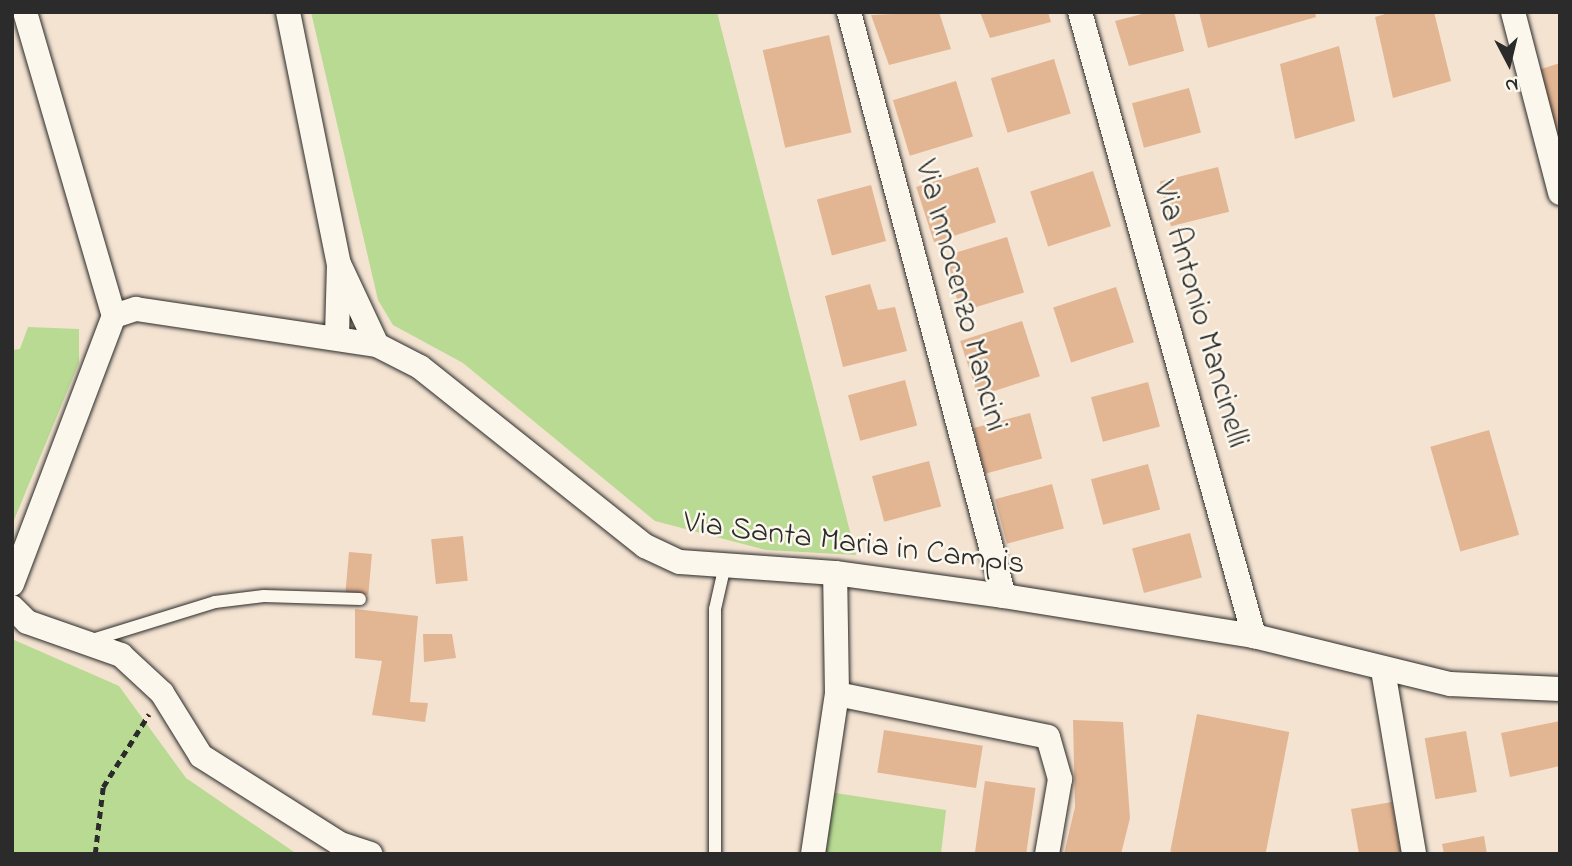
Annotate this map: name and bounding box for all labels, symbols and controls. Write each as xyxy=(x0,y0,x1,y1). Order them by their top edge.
north arrow xyxy=(1474,28,1544,98)
text: N xyxy=(1504,70,1520,99)
street label: Via Innocenzo Mancini xyxy=(904,156,1014,436)
street label: Via Antonio Mancinelli xyxy=(1143,177,1255,453)
street label: Via Santa Maria in Campis xyxy=(681,505,1027,585)

